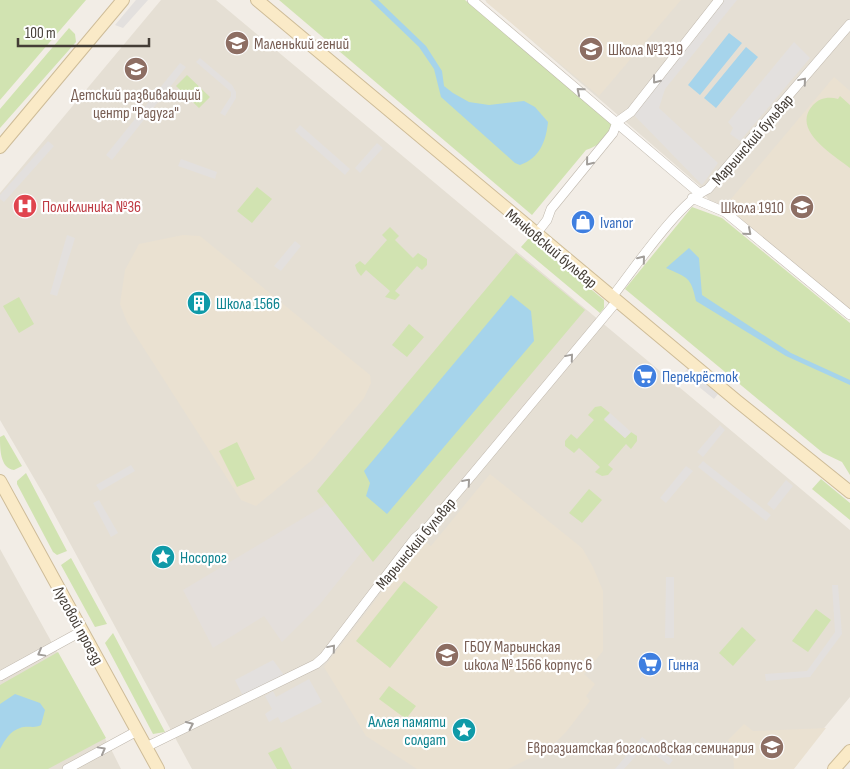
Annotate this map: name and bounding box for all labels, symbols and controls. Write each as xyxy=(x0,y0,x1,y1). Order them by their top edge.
scale bar xyxy=(18,15,149,47)
text: 100 m xyxy=(25,24,56,43)
school or university icon: Маленький гений xyxy=(224,30,250,56)
place label: Маленький гений xyxy=(254,35,349,54)
school or university icon: Школа №1319 xyxy=(578,36,604,62)
place label: Школа №1319 xyxy=(608,41,683,60)
school or university icon: Детский развивающий центр "Радуга" xyxy=(123,56,149,82)
one-way arrow xyxy=(654,74,662,83)
one-way arrow xyxy=(797,78,805,87)
place label: Детский развивающий центр "Радуга" xyxy=(71,86,201,123)
one-way arrow xyxy=(577,87,586,96)
street label: Марьинский бульвар xyxy=(709,91,798,189)
one-way arrow xyxy=(587,156,595,165)
hospital icon: Поликлиника №36 xyxy=(12,193,38,219)
school or university icon: Школа 1910 xyxy=(789,194,815,220)
place label: Поликлиника №36 xyxy=(42,198,141,217)
place label: Школа 1910 xyxy=(721,199,784,218)
street label: Мячковский бульвар xyxy=(501,205,601,293)
shop icon: Ivanor xyxy=(570,209,596,235)
place label: Ivanor xyxy=(600,214,634,233)
one-way arrow xyxy=(743,227,752,236)
one-way arrow xyxy=(637,255,646,264)
building icon: Школа 1566 xyxy=(186,290,212,316)
place label: Школа 1566 xyxy=(216,295,280,314)
one-way arrow xyxy=(565,353,574,362)
supermarket icon: Перекрёсток xyxy=(632,363,658,389)
place label: Перекрёсток xyxy=(662,368,739,387)
one-way arrow xyxy=(461,478,470,487)
street label: Марьинский бульвар xyxy=(372,494,460,594)
place icon: Носорог xyxy=(150,544,176,570)
place label: Носорог xyxy=(180,549,227,568)
street label: Луговой проезд xyxy=(48,582,107,668)
place label: ГБОУ Марьинская школа № 1566 корпус 6 xyxy=(464,638,592,675)
school or university icon: ГБОУ Марьинская школа № 1566 корпус 6 xyxy=(434,642,460,668)
one-way arrow xyxy=(326,645,335,654)
one-way arrow xyxy=(37,647,46,657)
supermarket icon: Гинна xyxy=(637,651,663,677)
place label: Гинна xyxy=(668,656,699,675)
place label: Аллея памяти солдат xyxy=(367,713,446,750)
place icon: Аллея памяти солдат xyxy=(451,717,477,743)
one-way arrow xyxy=(184,721,193,731)
school or university icon: Евроазиатская богословская семинария xyxy=(759,734,785,760)
place label: Евроазиатская богословская семинария xyxy=(527,739,754,758)
one-way arrow xyxy=(97,746,106,756)

